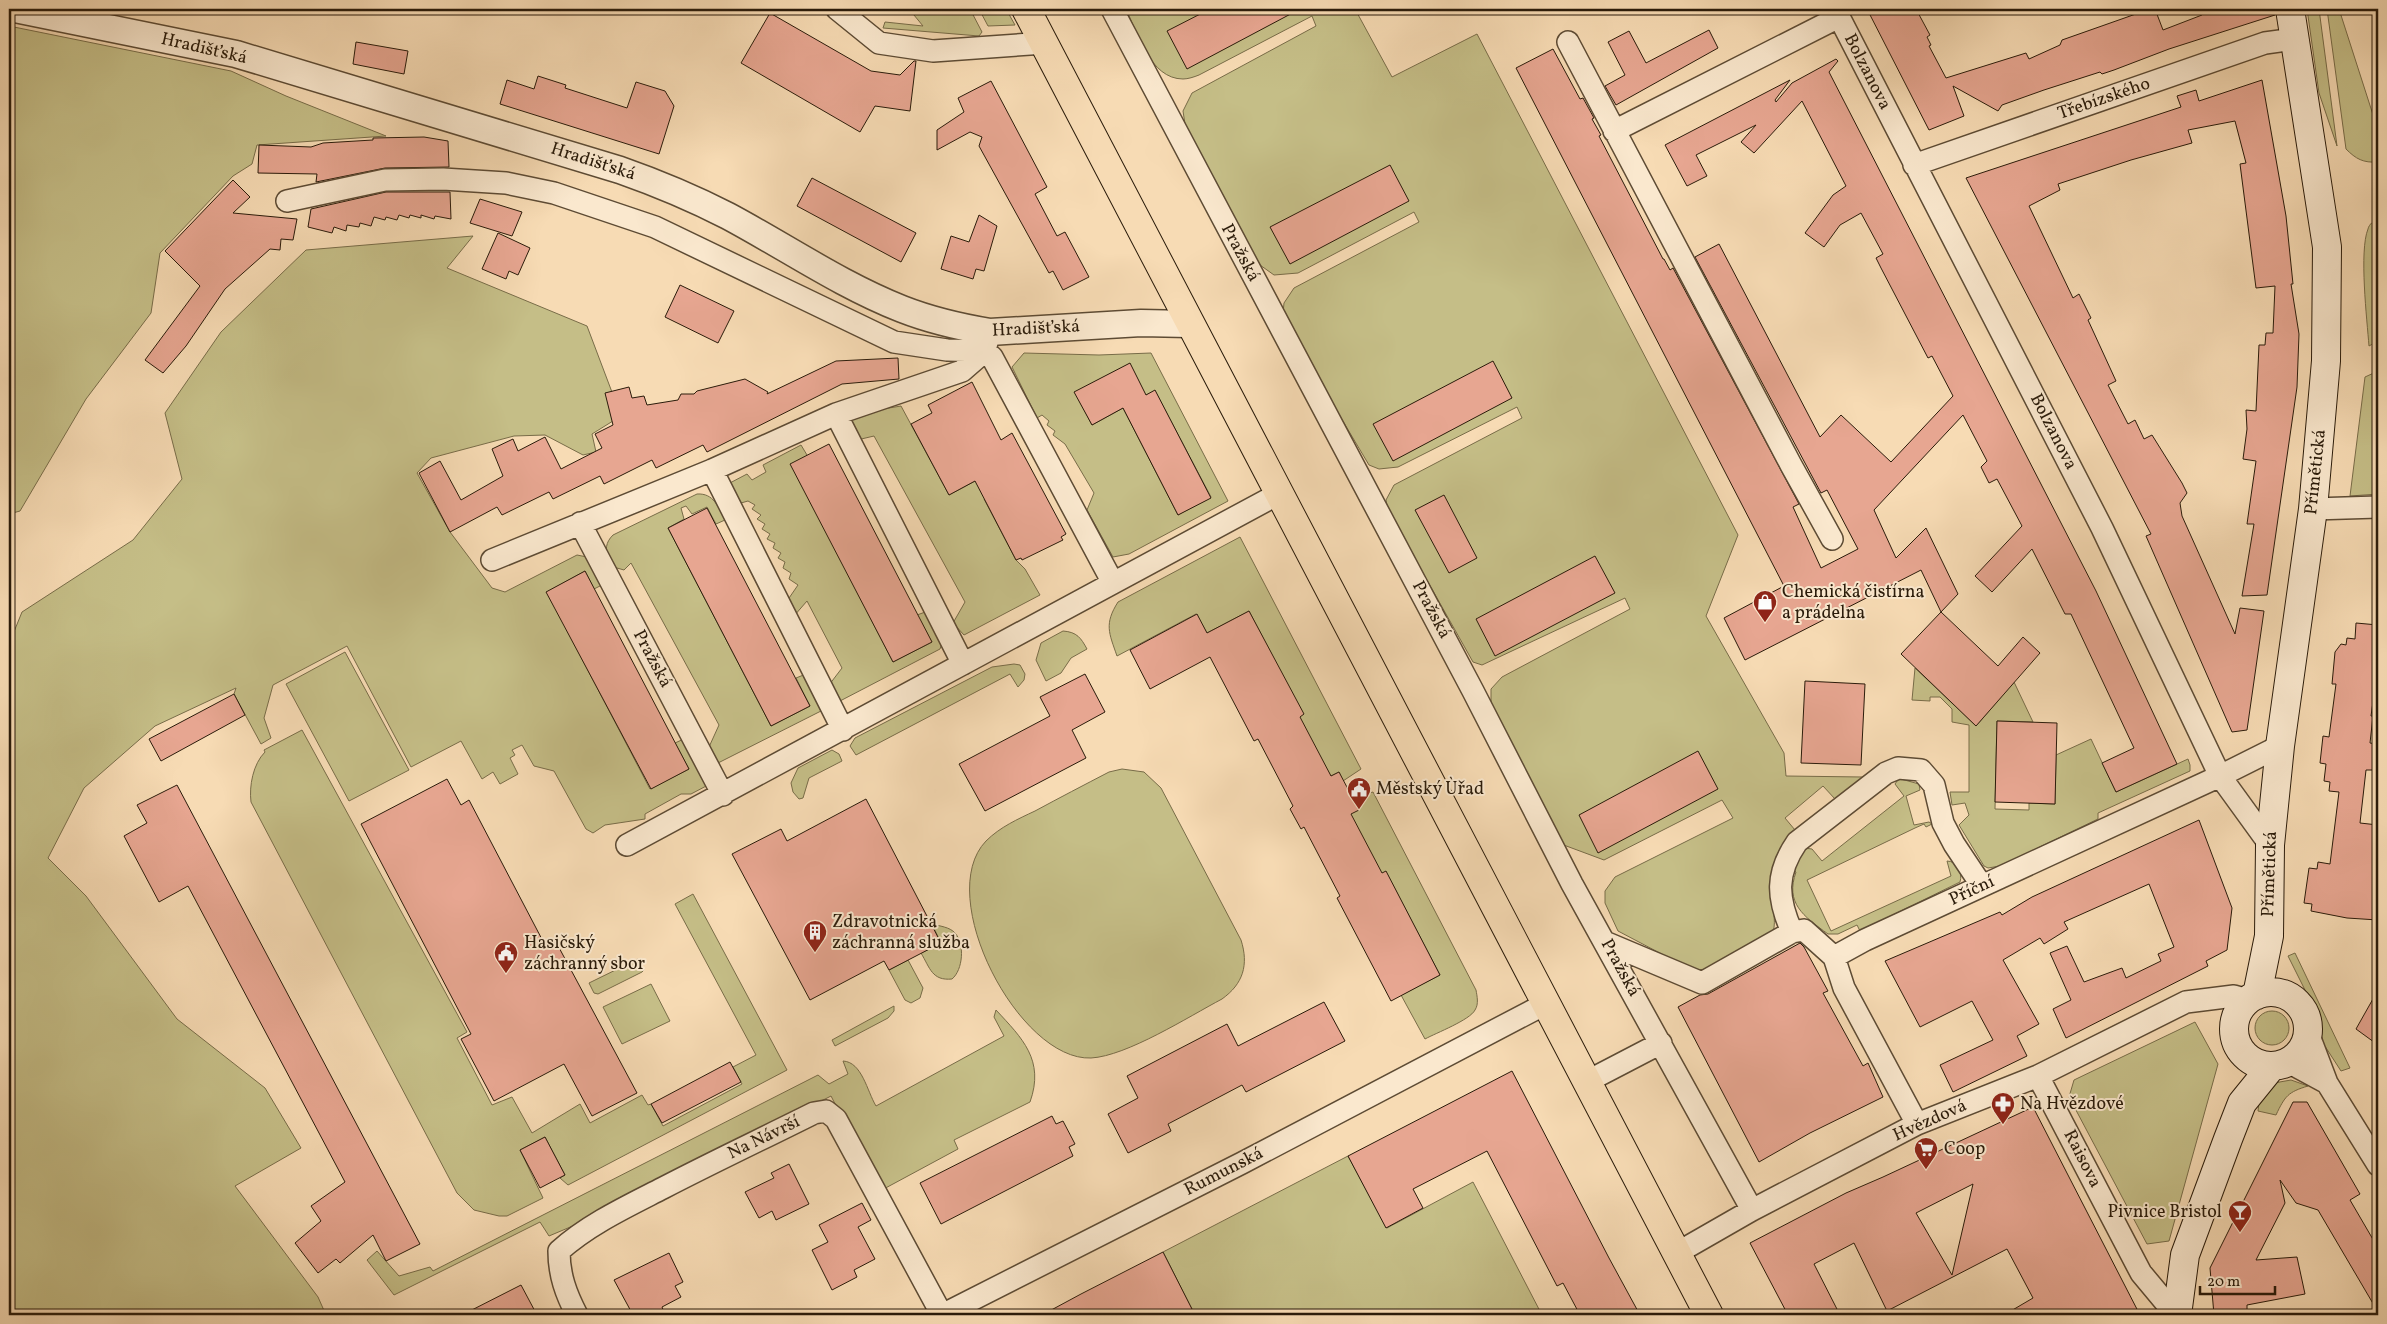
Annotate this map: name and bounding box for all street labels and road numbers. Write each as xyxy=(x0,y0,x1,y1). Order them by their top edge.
street label: Hradišťská xyxy=(158,27,250,71)
street label: Bolzanova xyxy=(1837,30,1897,114)
street label: Třebízského xyxy=(2054,72,2154,126)
street label: Hradišťská xyxy=(547,137,639,187)
street label: Pražská xyxy=(1214,220,1266,286)
street label: Hradišťská xyxy=(991,314,1081,344)
street label: Bolzanova xyxy=(2023,390,2083,474)
street label: Přímětická xyxy=(2299,428,2333,516)
street label: Pražská xyxy=(1405,577,1457,643)
street label: Pražská xyxy=(626,626,678,692)
street label: Přímětická xyxy=(2256,831,2284,917)
street label: Příční xyxy=(1945,869,1999,912)
street label: Pražská xyxy=(1594,935,1646,1001)
street label: Hvězdová xyxy=(1889,1094,1971,1148)
street label: Na Návrší xyxy=(724,1109,805,1166)
street label: Raisova xyxy=(2057,1126,2107,1192)
street label: Rumunská xyxy=(1180,1141,1268,1203)

